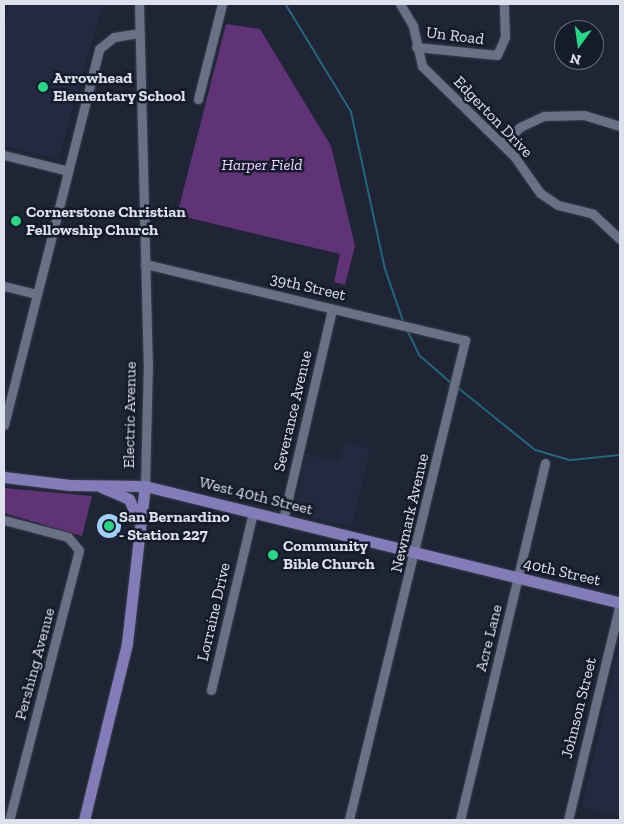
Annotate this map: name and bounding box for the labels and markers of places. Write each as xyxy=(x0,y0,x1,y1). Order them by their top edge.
place label: Arrowhead Elementary School xyxy=(53,68,186,106)
marker: Arrowhead Elementary School xyxy=(37,81,49,93)
place label: Cornerstone Christian Fellowship Church xyxy=(26,202,186,240)
marker: Cornerstone Christian Fellowship Church xyxy=(10,215,22,227)
place label: San Bernardino - Station 227 xyxy=(119,507,230,545)
marker: San Bernardino - Station 227 xyxy=(103,520,115,532)
place label: Community Bible Church xyxy=(283,536,375,574)
marker: Community Bible Church xyxy=(267,549,279,561)

